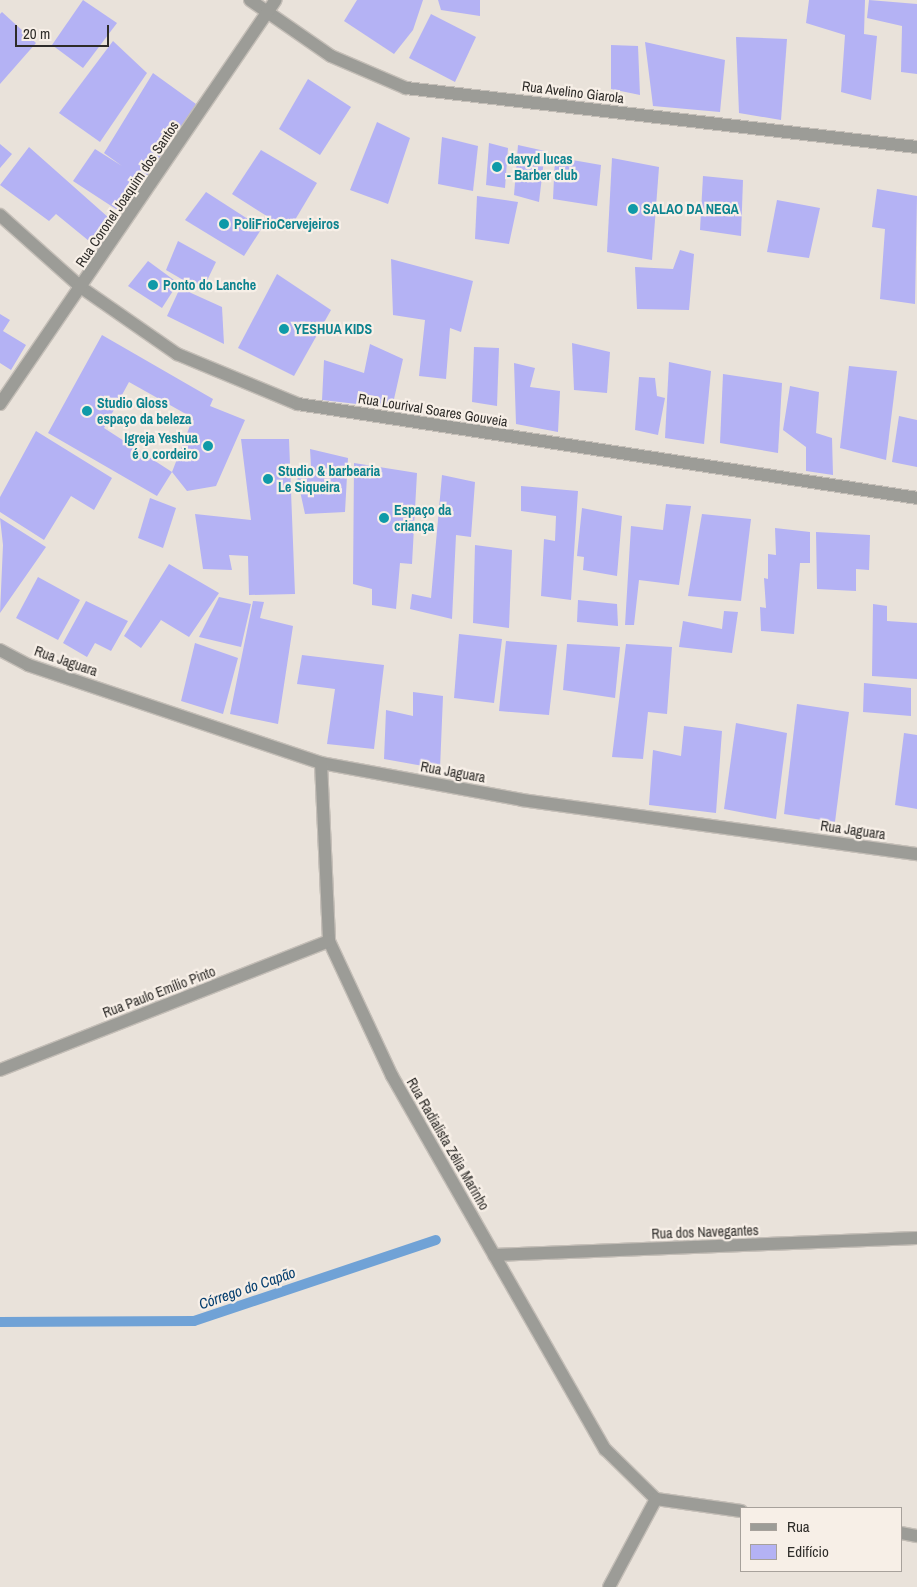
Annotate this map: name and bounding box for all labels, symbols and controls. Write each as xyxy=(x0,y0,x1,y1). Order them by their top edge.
scale bar xyxy=(18,15,111,47)
text: 20 m xyxy=(23,23,50,44)
street label: Rua Avelino Giarola xyxy=(521,77,625,107)
street label: Rua Coronel Joaquim dos Santos xyxy=(72,118,182,270)
place label: davyd lucas - Barber club xyxy=(507,151,578,184)
marker: davyd lucas - Barber club xyxy=(491,161,503,173)
place label: SALAO DA NEGA xyxy=(643,201,739,217)
marker: SALAO DA NEGA xyxy=(627,203,639,215)
place label: PoliFrioCervejeiros xyxy=(234,216,339,232)
marker: PoliFrioCervejeiros xyxy=(218,218,230,230)
place label: Ponto do Lanche xyxy=(163,277,256,293)
marker: Ponto do Lanche xyxy=(147,279,159,291)
place label: YESHUA KIDS xyxy=(294,321,372,337)
marker: YESHUA KIDS xyxy=(278,323,290,335)
street label: Rua Lourival Soares Gouveia xyxy=(357,390,509,430)
place label: Studio Gloss espaço da beleza xyxy=(97,395,191,428)
marker: Studio Gloss espaço da beleza xyxy=(81,405,93,417)
place label: Igreja Yeshua é o cordeiro xyxy=(124,430,198,462)
marker: Igreja Yeshua é o cordeiro xyxy=(202,440,214,452)
place label: Studio & barbearia Le Siqueira xyxy=(278,463,380,496)
marker: Studio & barbearia Le Siqueira xyxy=(262,473,274,485)
place label: Espaço da criança xyxy=(394,502,451,534)
marker: Espaço da criança xyxy=(378,512,390,524)
street label: Rua Jaguara xyxy=(32,642,100,680)
street label: Rua Jaguara xyxy=(419,758,487,786)
street label: Rua Jaguara xyxy=(819,817,887,843)
street label: Rua Paulo Emílio Pinto xyxy=(100,963,218,1021)
street label: Rua Radialista Zélia Marinho xyxy=(403,1075,493,1213)
street label: Rua dos Navegantes xyxy=(651,1222,759,1242)
water label: Córrego do Capão xyxy=(196,1263,298,1313)
legend xyxy=(740,1507,902,1572)
text: Rua xyxy=(787,1516,810,1537)
text: Edifício xyxy=(787,1541,829,1562)

